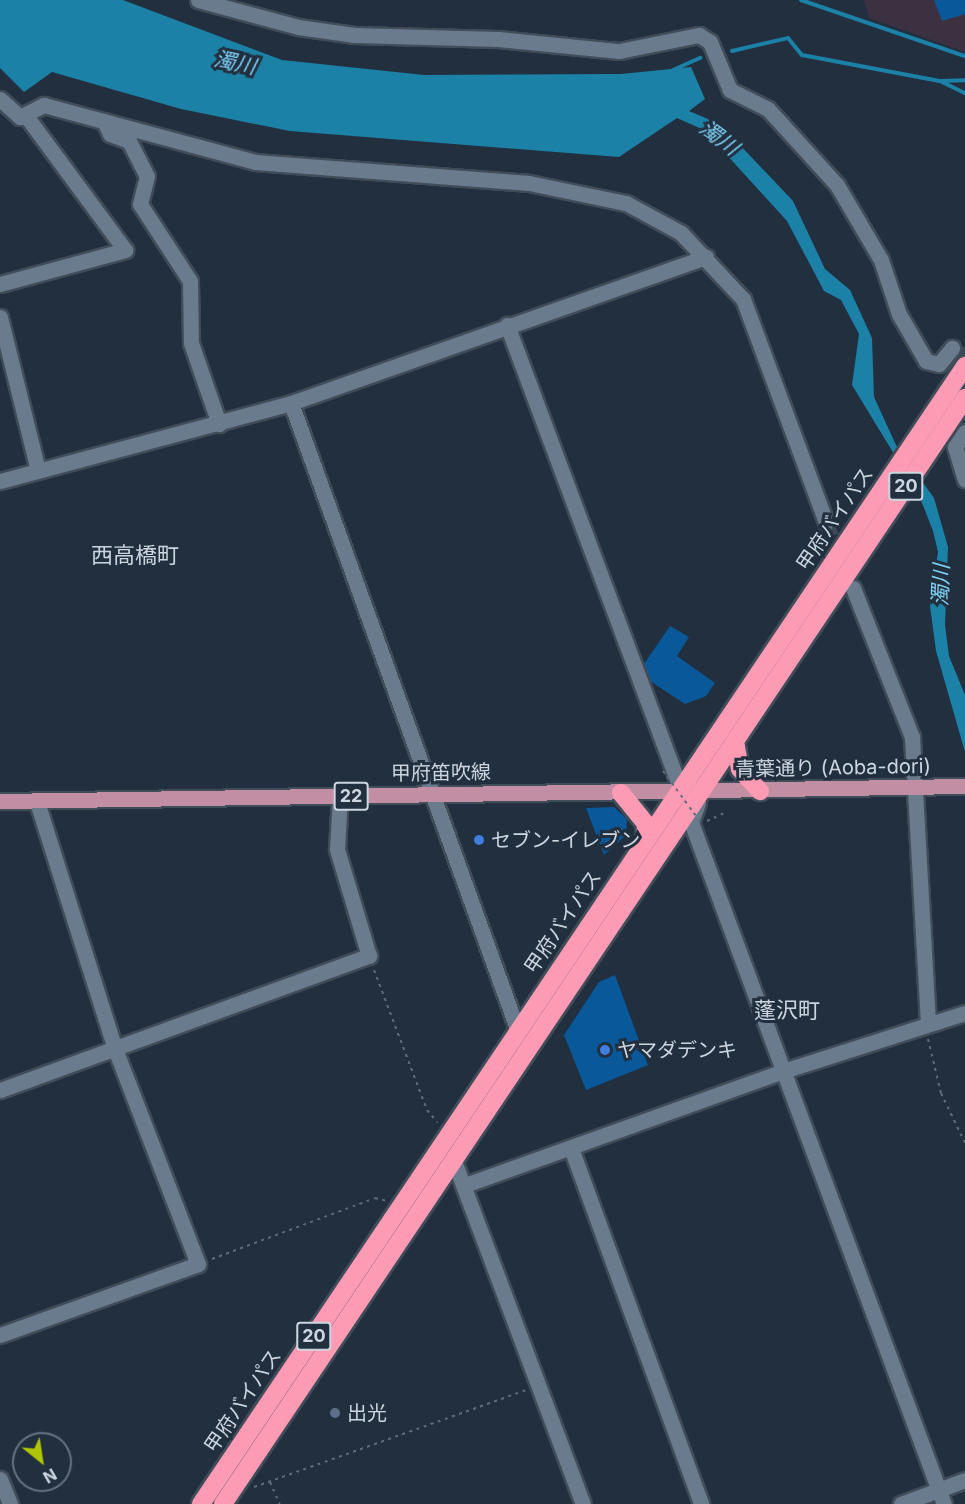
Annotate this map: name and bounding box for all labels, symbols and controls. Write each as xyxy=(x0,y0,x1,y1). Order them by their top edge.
water label: 濁川 xyxy=(212,46,258,80)
water label: 濁川 xyxy=(695,115,743,161)
street label: 甲府バイパス xyxy=(792,463,878,575)
road number: 20 xyxy=(888,471,924,501)
district label: 西高橋町 xyxy=(91,543,179,569)
water label: 濁川 xyxy=(928,564,954,606)
street label: 青葉通り (Aoba-dori) xyxy=(735,754,931,782)
street label: 甲府笛吹線 xyxy=(391,760,491,786)
road number: 22 xyxy=(333,781,369,811)
place label: セブン-イレブン xyxy=(491,828,640,852)
marker: セブン-イレブン xyxy=(472,833,486,847)
street label: 甲府バイパス xyxy=(520,866,606,978)
district label: 蓬沢町 xyxy=(754,998,820,1024)
place label: ヤマダデンキ xyxy=(617,1038,737,1062)
marker: ヤマダデンキ xyxy=(598,1043,612,1057)
road number: 20 xyxy=(296,1321,332,1351)
street label: 甲府バイパス xyxy=(200,1345,286,1457)
place label: 出光 xyxy=(347,1401,387,1425)
marker: 出光 xyxy=(328,1406,342,1420)
north arrow xyxy=(12,1432,72,1492)
text: N xyxy=(40,1464,60,1488)

